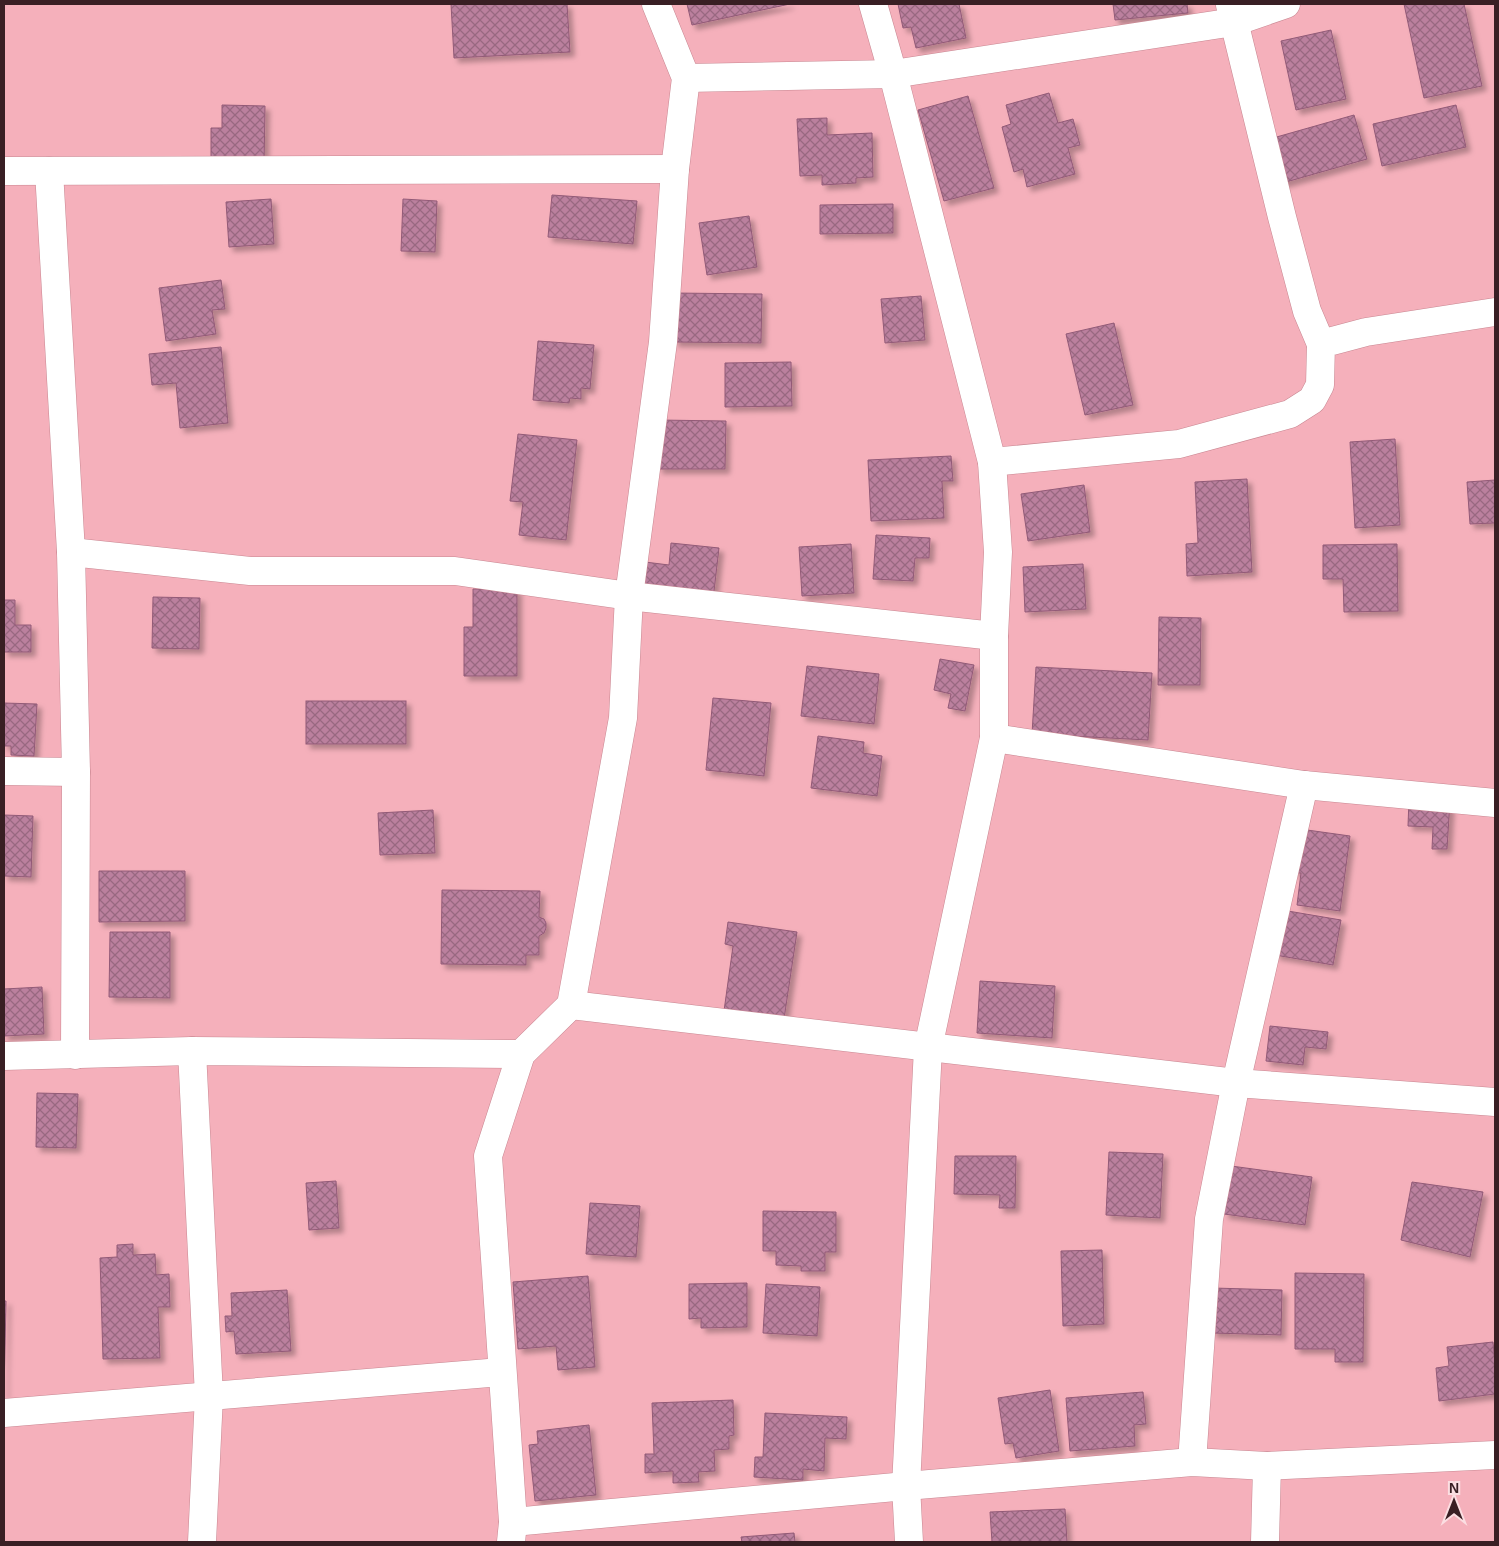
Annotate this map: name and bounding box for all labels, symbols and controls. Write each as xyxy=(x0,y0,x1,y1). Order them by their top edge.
north arrow xyxy=(1429,1476,1479,1526)
text: N xyxy=(1449,1480,1459,1496)

